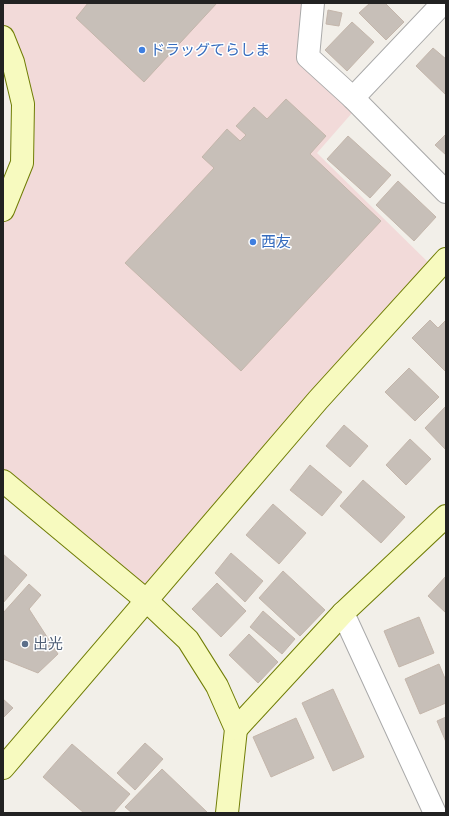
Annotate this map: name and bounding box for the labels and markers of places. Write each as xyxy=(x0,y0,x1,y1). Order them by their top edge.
place label: ドラッグてらしま xyxy=(150,39,270,61)
marker: ドラッグてらしま xyxy=(137,45,147,55)
place label: 西友 xyxy=(261,231,291,253)
marker: 西友 xyxy=(248,237,258,247)
place label: 出光 xyxy=(33,633,63,655)
marker: 出光 xyxy=(20,639,30,649)

